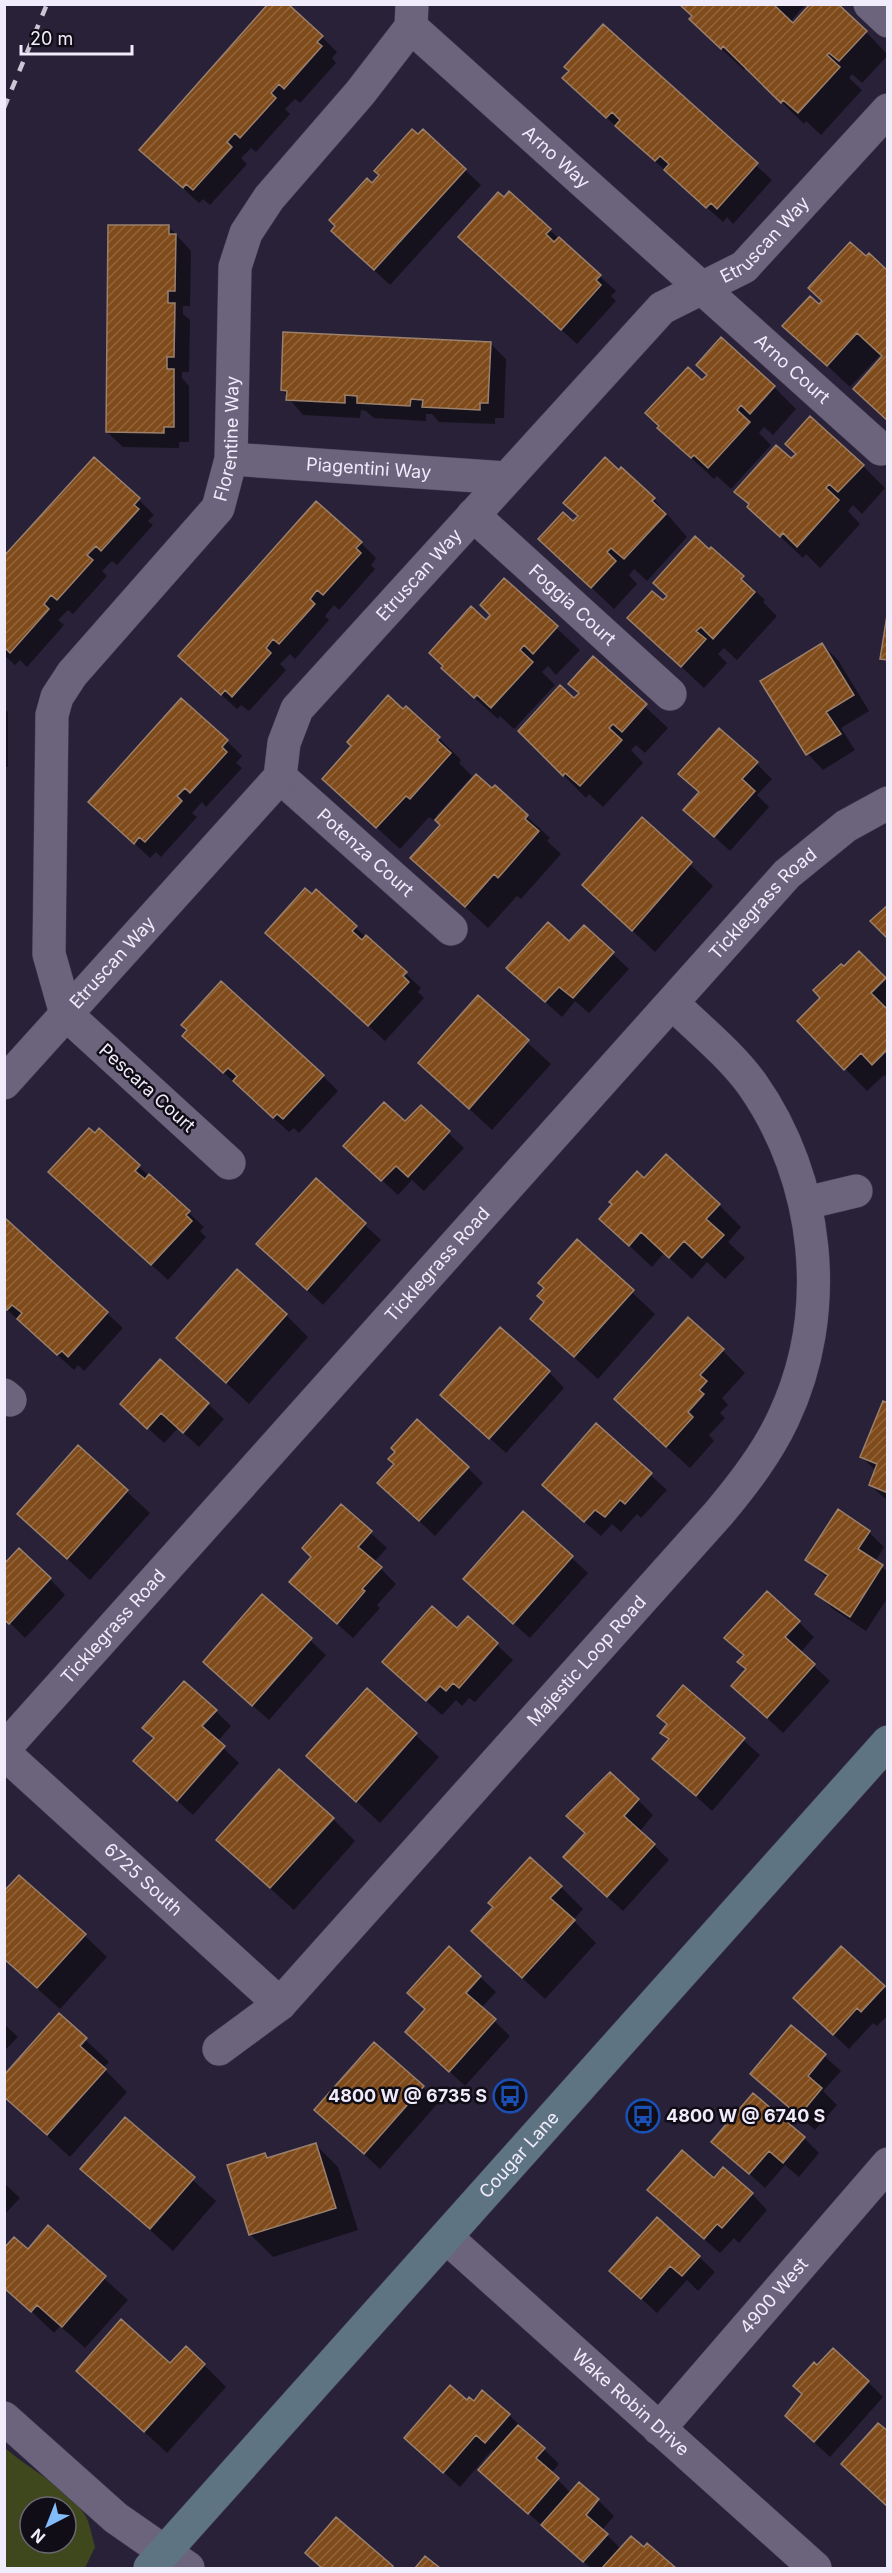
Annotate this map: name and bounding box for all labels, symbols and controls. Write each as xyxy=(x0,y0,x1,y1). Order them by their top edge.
scale bar xyxy=(21,18,132,56)
text: 20 m xyxy=(30,28,73,49)
street label: Arno Way xyxy=(519,121,594,192)
street label: Etruscan Way xyxy=(717,192,813,287)
street label: Arno Court xyxy=(750,330,834,408)
street label: Florentine Way xyxy=(209,376,243,504)
street label: Piagentini Way xyxy=(305,453,432,483)
street label: Etruscan Way xyxy=(372,524,466,625)
street label: Foggia Court xyxy=(525,560,620,650)
street label: Potenza Court xyxy=(313,804,418,901)
street label: Ticklegrass Road xyxy=(704,843,821,964)
street label: Etruscan Way xyxy=(65,912,159,1013)
street label: Pescara Court xyxy=(95,1039,200,1136)
street label: Ticklegrass Road xyxy=(380,1203,494,1326)
street label: Ticklegrass Road xyxy=(56,1565,170,1688)
street label: Majestic Loop Road xyxy=(523,1591,650,1730)
street label: 6725 South xyxy=(100,1838,187,1920)
bus stop icon: 4800 W @ 6735 S xyxy=(492,2078,528,2114)
place label: 4800 W @ 6735 S xyxy=(328,2085,487,2106)
bus stop icon: 4800 W @ 6740 S xyxy=(625,2098,661,2134)
place label: 4800 W @ 6740 S xyxy=(666,2105,826,2126)
street label: Cougar Lane xyxy=(475,2107,563,2202)
street label: 4900 West xyxy=(735,2253,812,2338)
street label: Wake Robin Drive xyxy=(568,2344,694,2460)
north arrow xyxy=(18,2495,78,2555)
text: N xyxy=(27,2525,49,2548)

